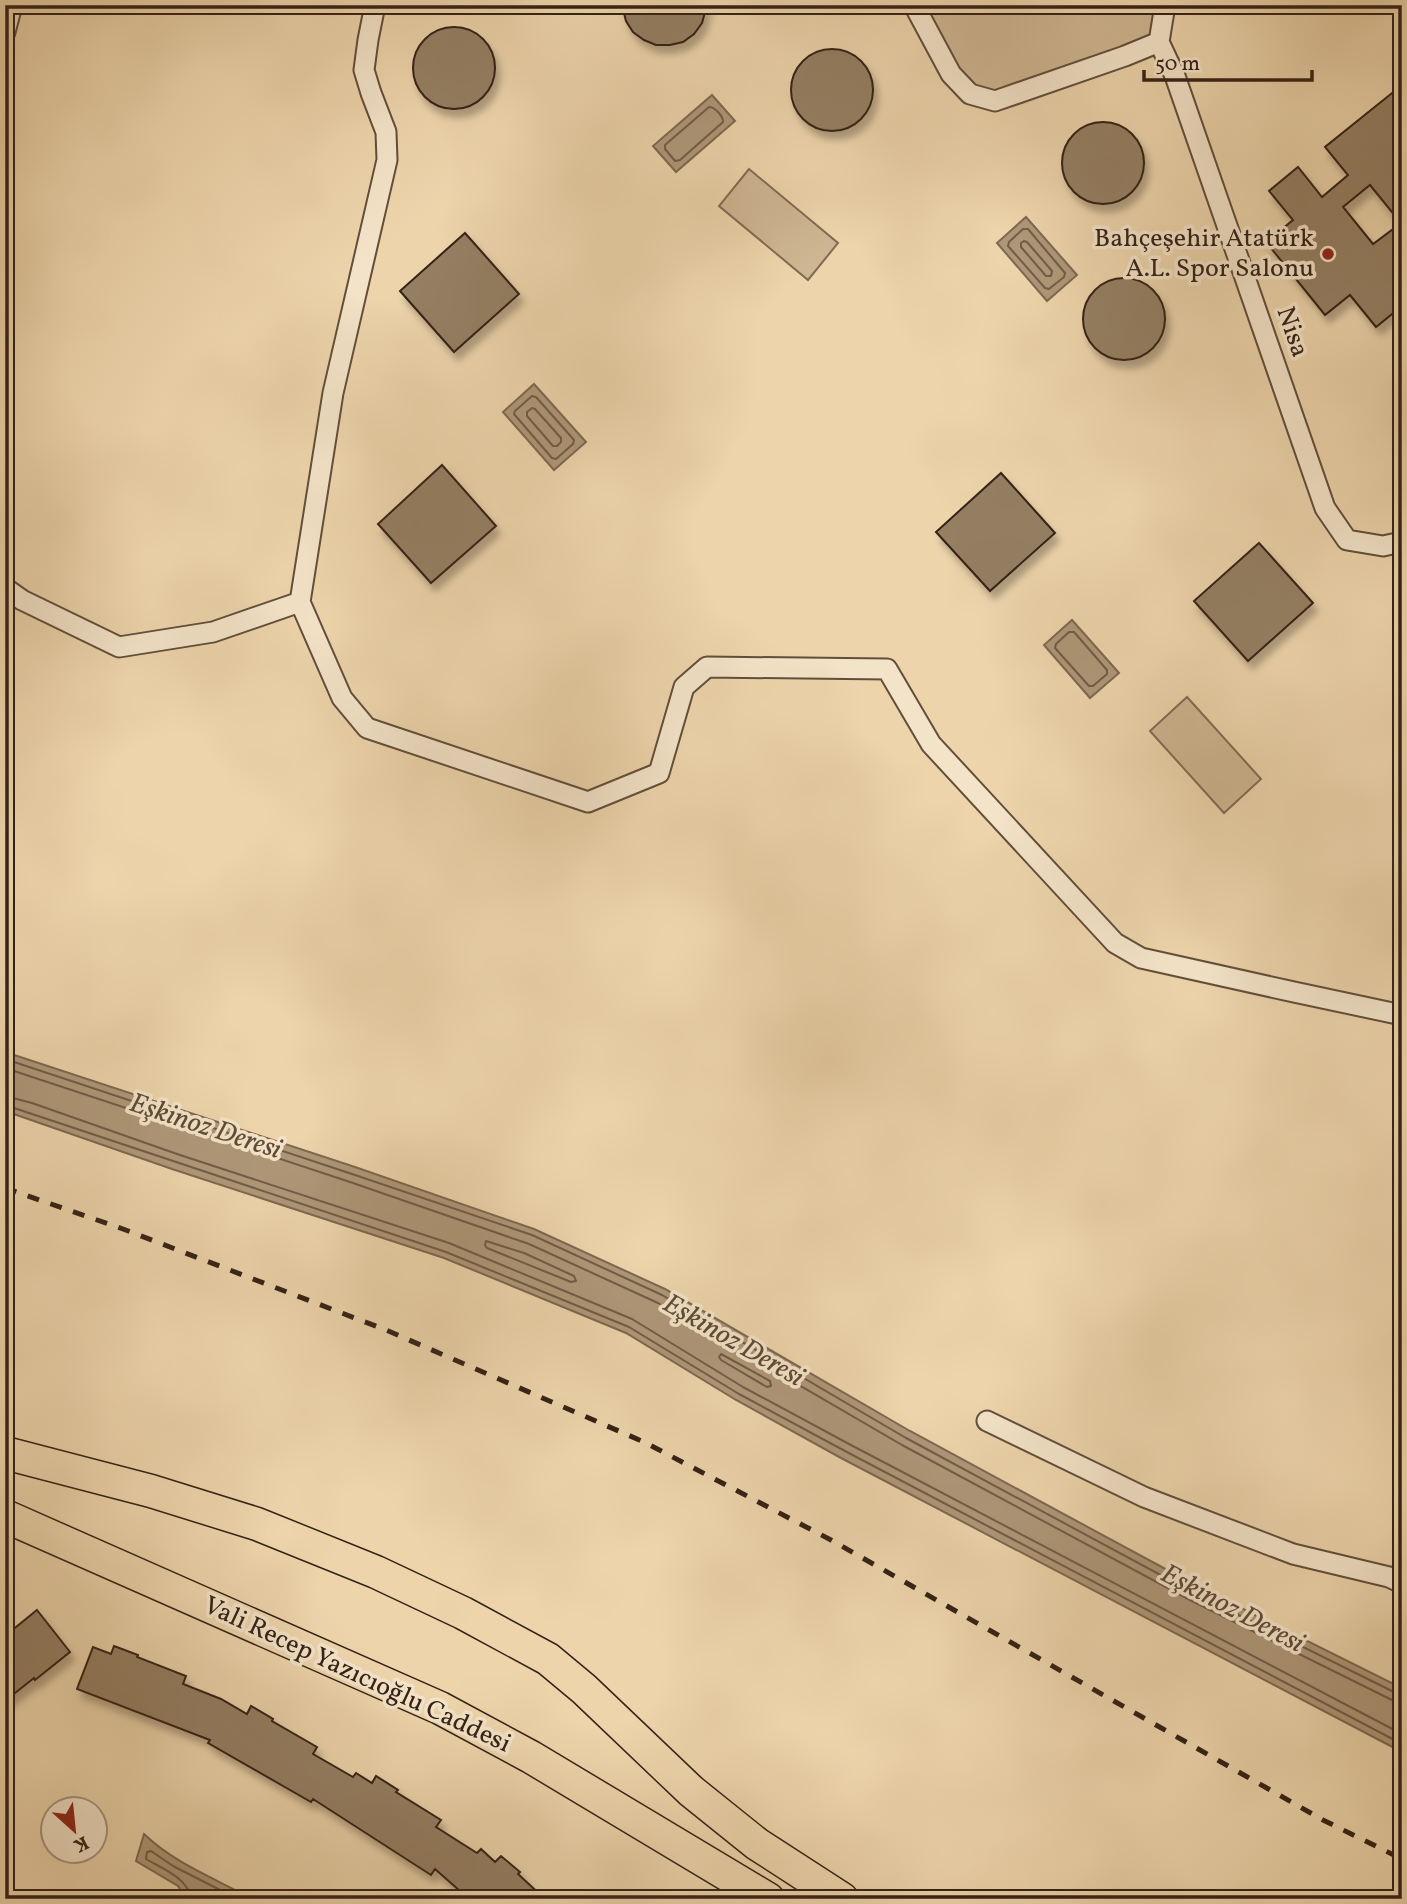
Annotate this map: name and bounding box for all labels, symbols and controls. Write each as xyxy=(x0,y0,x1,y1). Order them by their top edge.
scale bar xyxy=(1144,38,1312,82)
text: 50 m xyxy=(1155,50,1200,79)
place label: Bahçeşehir Atatürk A.L. Spor Salonu xyxy=(1094,221,1314,287)
marker: Bahçeşehir Atatürk A.L. Spor Salonu xyxy=(1320,246,1336,262)
street label: Nisa xyxy=(1267,302,1317,362)
water label: Eşkinoz Deresi xyxy=(124,1084,287,1170)
water label: Eşkinoz Deresi xyxy=(655,1285,812,1398)
water label: Eşkinoz Deresi xyxy=(1153,1555,1312,1664)
street label: Vali Recep Yazıcıoğlu Caddesi xyxy=(197,1588,517,1762)
north arrow xyxy=(38,1796,108,1866)
text: K xyxy=(69,1829,93,1858)

